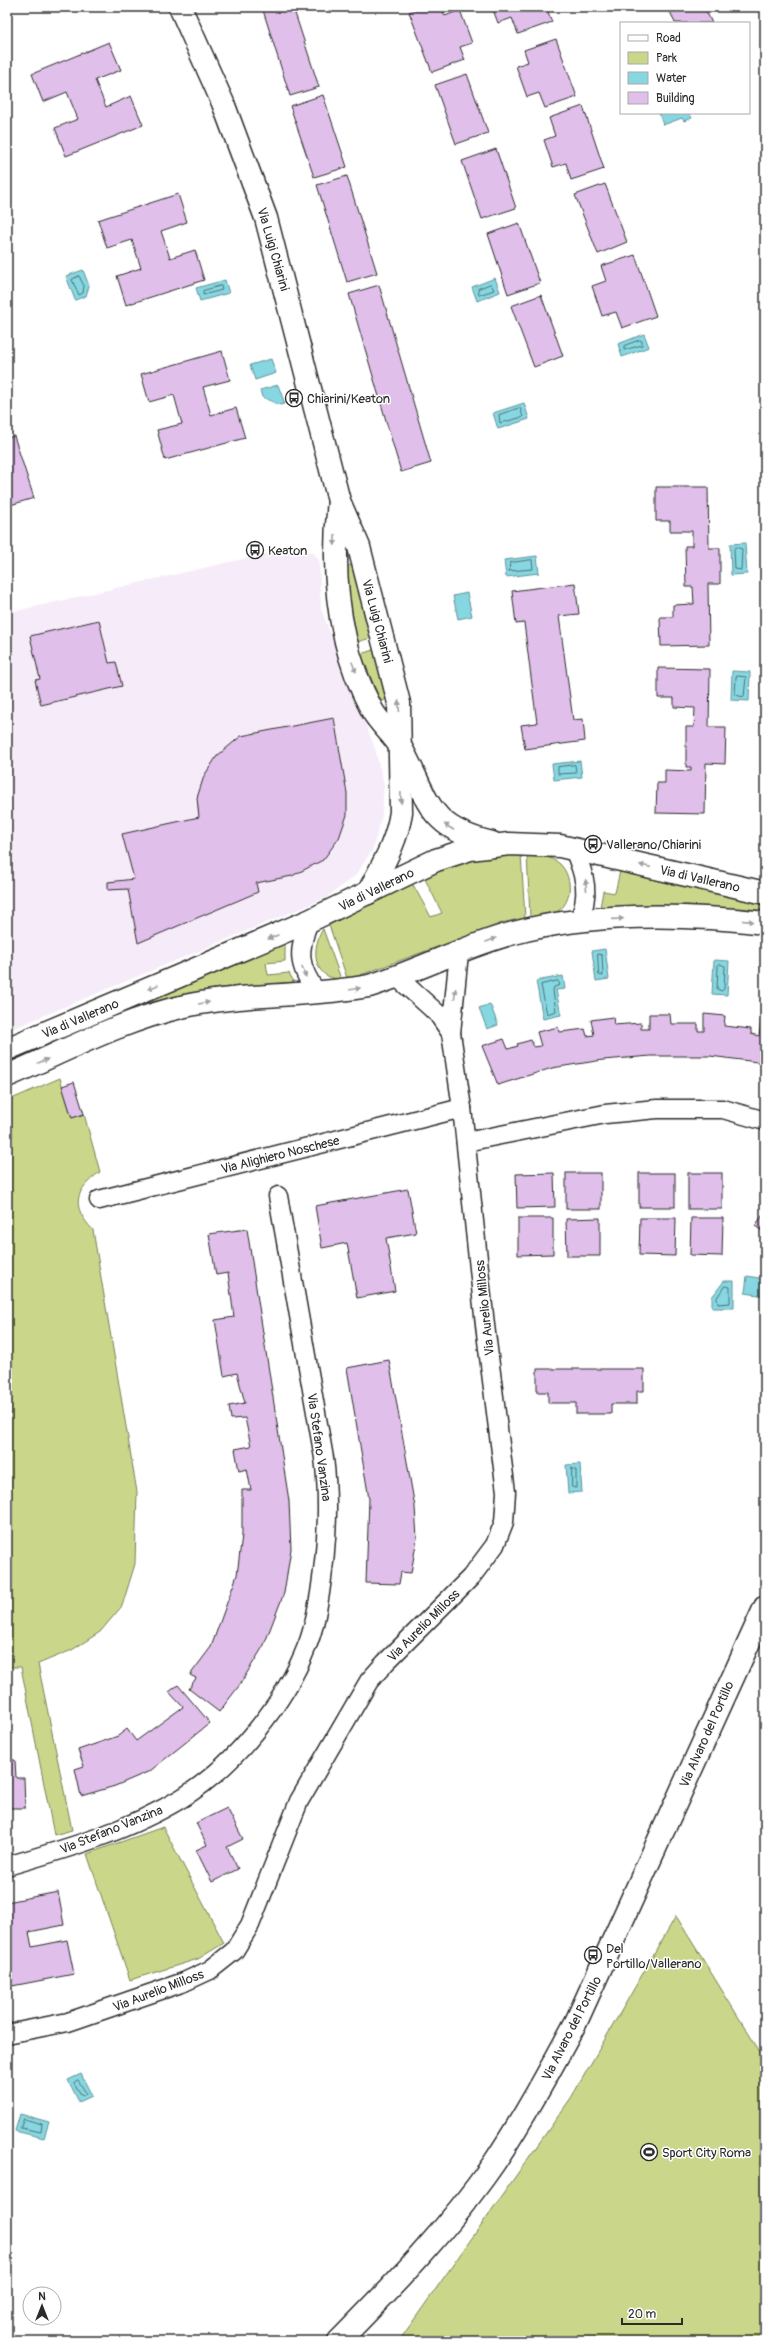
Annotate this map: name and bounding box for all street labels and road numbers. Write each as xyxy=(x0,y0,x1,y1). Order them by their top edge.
street label: Via Luigi Chiarini xyxy=(254,206,293,293)
street label: Via Luigi Chiarini xyxy=(358,578,396,665)
street label: Via di Vallerano xyxy=(658,862,741,896)
street label: Via di Vallerano xyxy=(336,865,417,915)
street label: Via di Vallerano xyxy=(40,996,121,1042)
street label: Via Alighiero Noschese xyxy=(219,1132,342,1177)
street label: Via Aurelio Milloss xyxy=(472,1259,498,1356)
street label: Via Stefano Vanzina xyxy=(303,1392,335,1502)
street label: Via Aurelio Milloss xyxy=(384,1586,463,1665)
street label: Via Alvaro del Portillo xyxy=(676,1679,738,1790)
street label: Via Stefano Vanzina xyxy=(58,1802,165,1858)
street label: Via Aurelio Milloss xyxy=(111,1966,206,2016)
street label: Via Alvaro del Portillo xyxy=(539,1974,605,2083)

